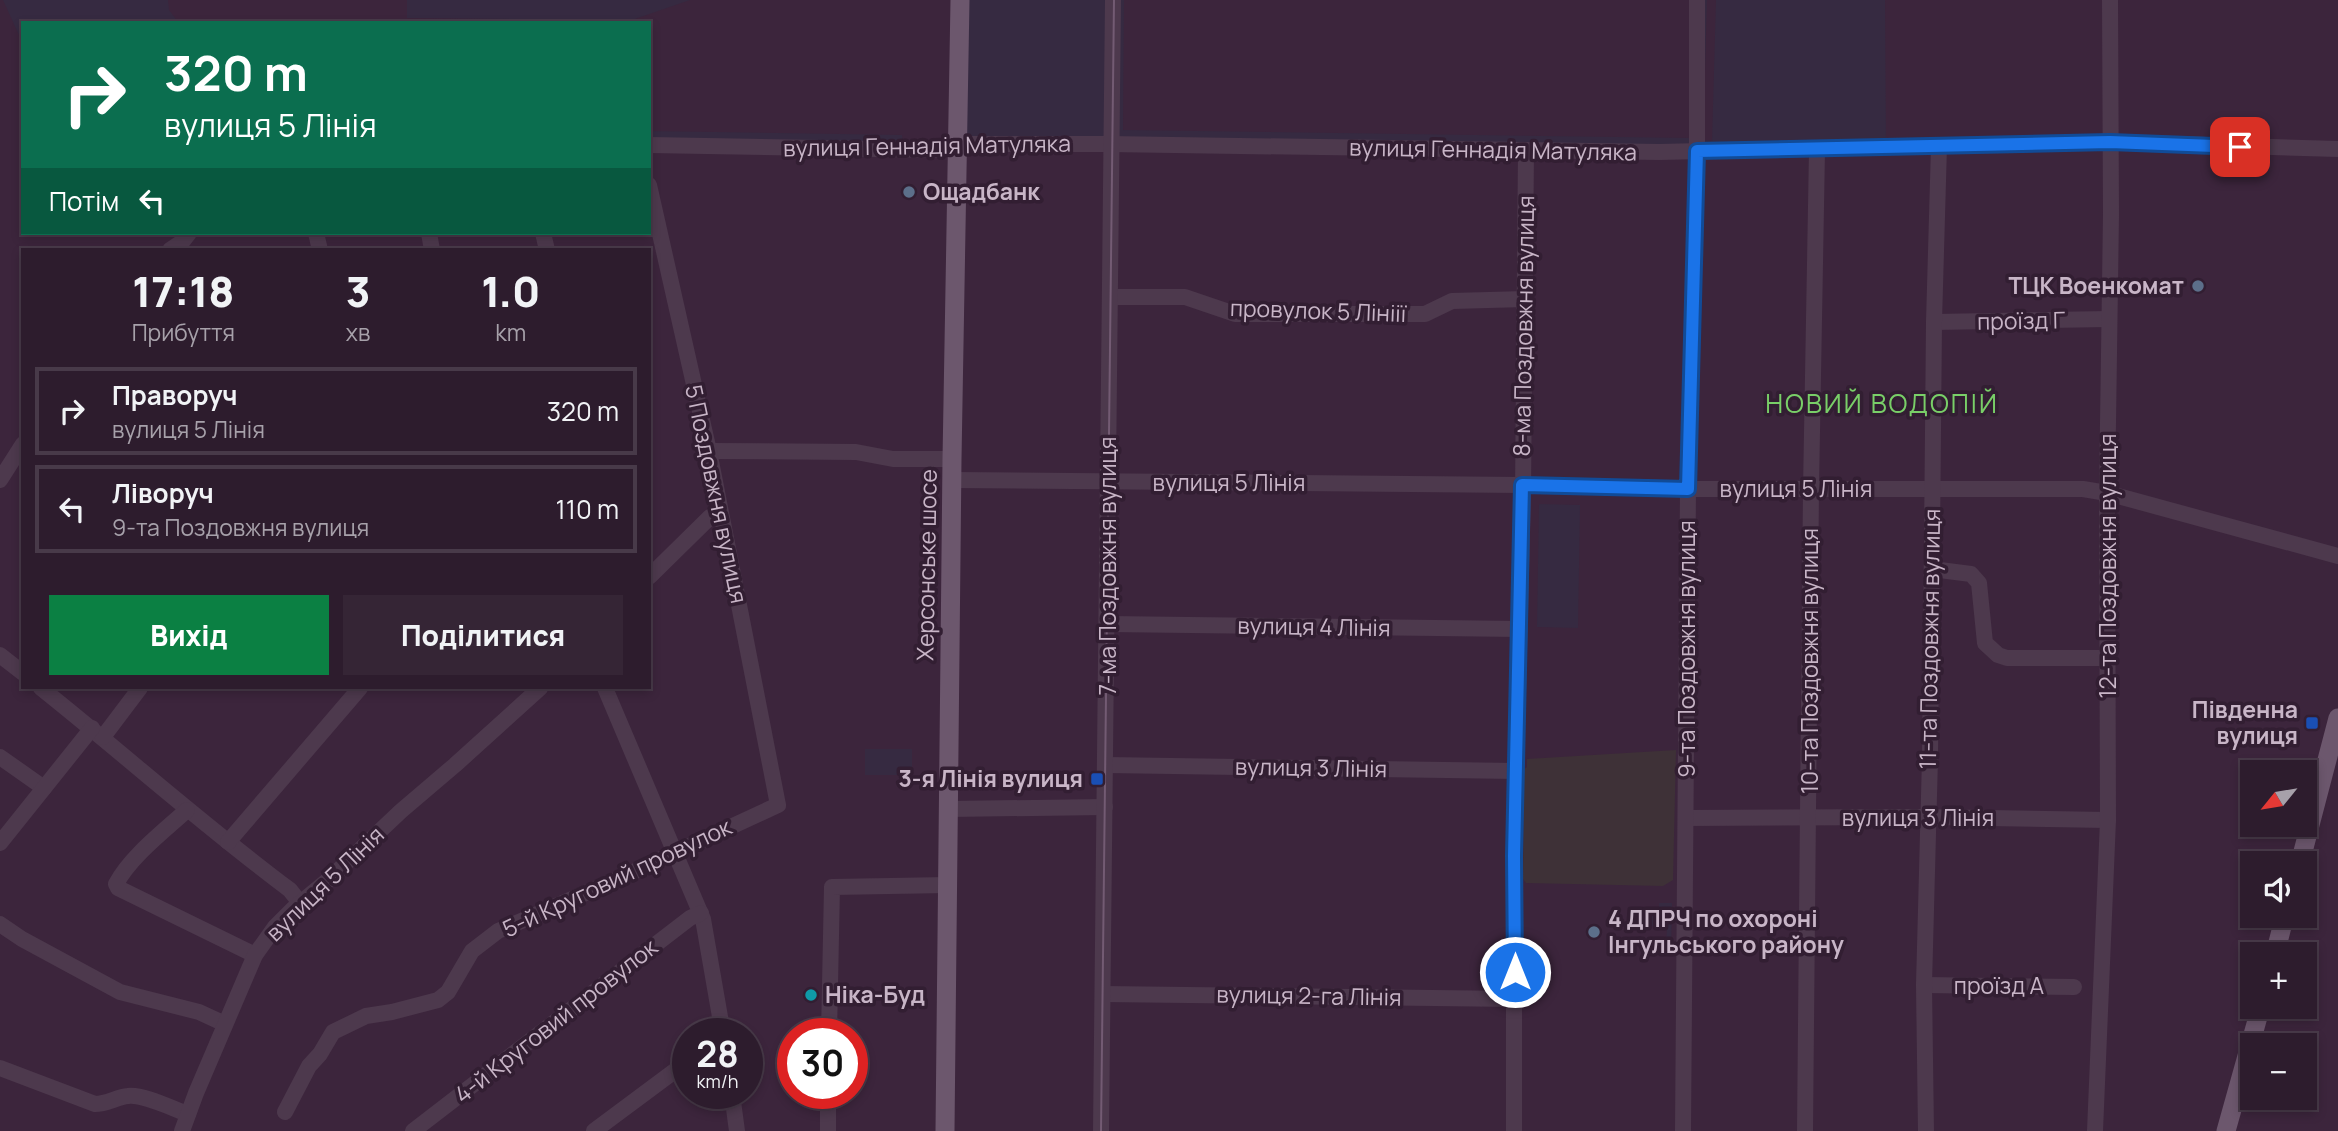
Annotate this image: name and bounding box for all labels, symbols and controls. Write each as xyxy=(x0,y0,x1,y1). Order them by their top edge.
text: 320 m xyxy=(164,39,308,106)
icon: right xyxy=(49,49,140,140)
text: вулиця 5 Лінія xyxy=(164,103,377,147)
pin xyxy=(2210,117,2270,177)
street label: вулиця Геннадія Матуляка xyxy=(783,126,1071,164)
icon: arrive xyxy=(2221,128,2259,166)
street label: вулиця Геннадія Матуляка xyxy=(1349,130,1637,168)
place label: Ощадбанк xyxy=(923,175,1040,207)
icon: left xyxy=(133,182,171,220)
text: Потім xyxy=(49,183,119,219)
marker: Ощадбанк xyxy=(901,184,917,200)
street label: 8-ма Поздовжня вулиця xyxy=(1505,195,1541,457)
text: 17:18 xyxy=(132,262,234,320)
text: 3 xyxy=(346,262,370,320)
text: 1.0 xyxy=(481,262,540,320)
place label: ТЦК Военкомат xyxy=(2008,269,2184,301)
marker: ТЦК Военкомат xyxy=(2190,278,2206,294)
street label: провулок 5 Лініії xyxy=(1229,291,1407,329)
street label: проїзд Г xyxy=(1977,303,2065,337)
text: Прибуття xyxy=(132,316,235,348)
text: хв xyxy=(346,316,370,348)
text: km xyxy=(495,316,526,348)
text: Праворуч xyxy=(112,377,237,413)
street label: 5 Поздовжня вулиця xyxy=(678,382,756,606)
district label: НОВИЙ ВОДОПІЙ xyxy=(1765,385,1999,421)
icon: right xyxy=(53,392,91,430)
text: 320 m xyxy=(547,393,619,429)
text: вулиця 5 Лінія xyxy=(112,413,265,445)
street label: 12-та Поздовжня вулиця xyxy=(2091,433,2123,699)
street label: 7-ма Поздовжня вулиця xyxy=(1091,437,1123,695)
street label: вулиця 5 Лінія xyxy=(1153,466,1305,498)
street label: Херсонське шосе xyxy=(908,469,944,661)
street label: вулиця 5 Лінія xyxy=(1720,472,1872,504)
text: Ліворуч xyxy=(112,475,214,511)
icon: left xyxy=(53,490,91,528)
text: 110 m xyxy=(556,491,619,527)
street label: 11-та Поздовжня вулиця xyxy=(1911,508,1947,770)
text: 9-та Поздовжня вулиця xyxy=(112,511,369,543)
street label: 9-та Поздовжня вулиця xyxy=(1670,520,1702,778)
street label: 10-та Поздовжня вулиця xyxy=(1793,528,1825,794)
button: Вихід xyxy=(49,595,329,675)
button: Поділитися xyxy=(343,595,623,675)
street label: вулиця 4 Лінія xyxy=(1237,609,1391,643)
place label: Південна вулиця xyxy=(2192,693,2298,751)
marker: Південна вулиця xyxy=(2304,715,2320,731)
street label: вулиця 3 Лінія xyxy=(1235,750,1387,784)
north arrow xyxy=(2240,760,2317,836)
map controls xyxy=(2240,760,2317,1110)
place label: 3-я Лінія вулиця xyxy=(898,762,1083,794)
marker: 3-я Лінія вулиця xyxy=(1089,771,1105,787)
street label: вулиця 3 Лінія xyxy=(1842,801,1994,833)
street label: 5-й Круговий провулок xyxy=(497,810,737,944)
street label: вулиця 5 Лінія xyxy=(258,819,390,948)
button: sound xyxy=(2240,851,2317,928)
place label: 4 ДПРЧ по охороні Інгульського району xyxy=(1608,902,1844,960)
marker: 4 ДПРЧ по охороні Інгульського району xyxy=(1586,924,1602,940)
street label: 4-й Круговий провулок xyxy=(447,930,664,1110)
position arrow xyxy=(1478,935,1552,1009)
button: + xyxy=(2240,942,2317,1019)
street label: проїзд А xyxy=(1954,969,2045,1001)
street label: вулиця 2-га Лінія xyxy=(1216,977,1402,1013)
place label: Ніка-Буд xyxy=(825,978,925,1010)
marker: Ніка-Буд xyxy=(803,987,819,1003)
speed limit sign: 30 xyxy=(777,1018,868,1109)
text: 28 xyxy=(696,1030,739,1078)
button: − xyxy=(2240,1033,2317,1110)
text: km/h xyxy=(697,1069,738,1093)

